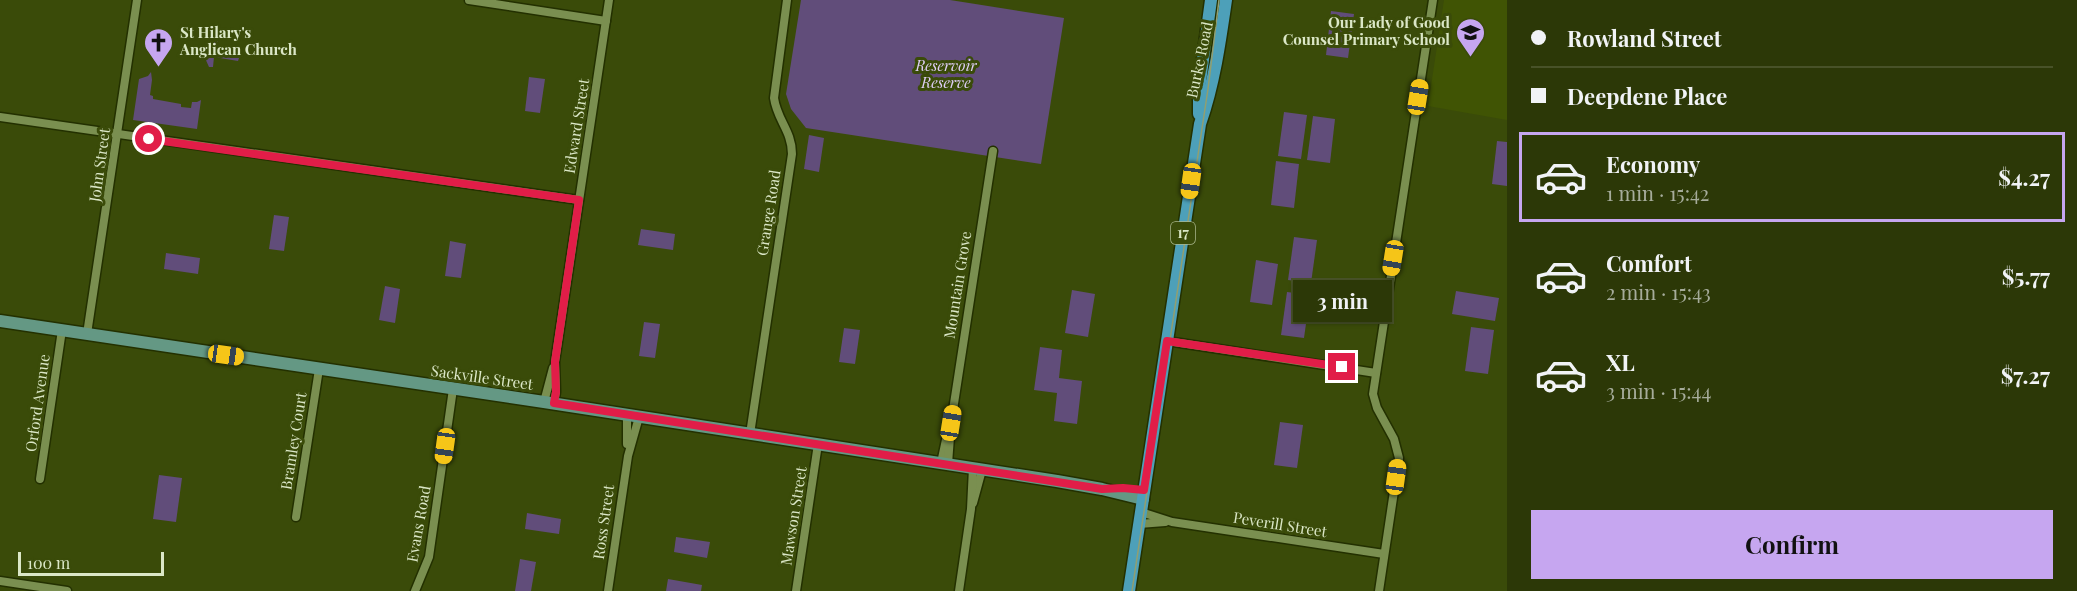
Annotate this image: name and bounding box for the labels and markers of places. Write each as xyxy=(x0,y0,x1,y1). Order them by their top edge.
place label: Our Lady of Good Counsel Primary School xyxy=(1283,12,1450,49)
school or university icon: Our Lady of Good Counsel Primary School xyxy=(1455,16,1487,58)
place label: St Hilary's Anglican Church xyxy=(179,22,297,59)
church icon: St Hilary's Anglican Church xyxy=(143,26,175,68)

